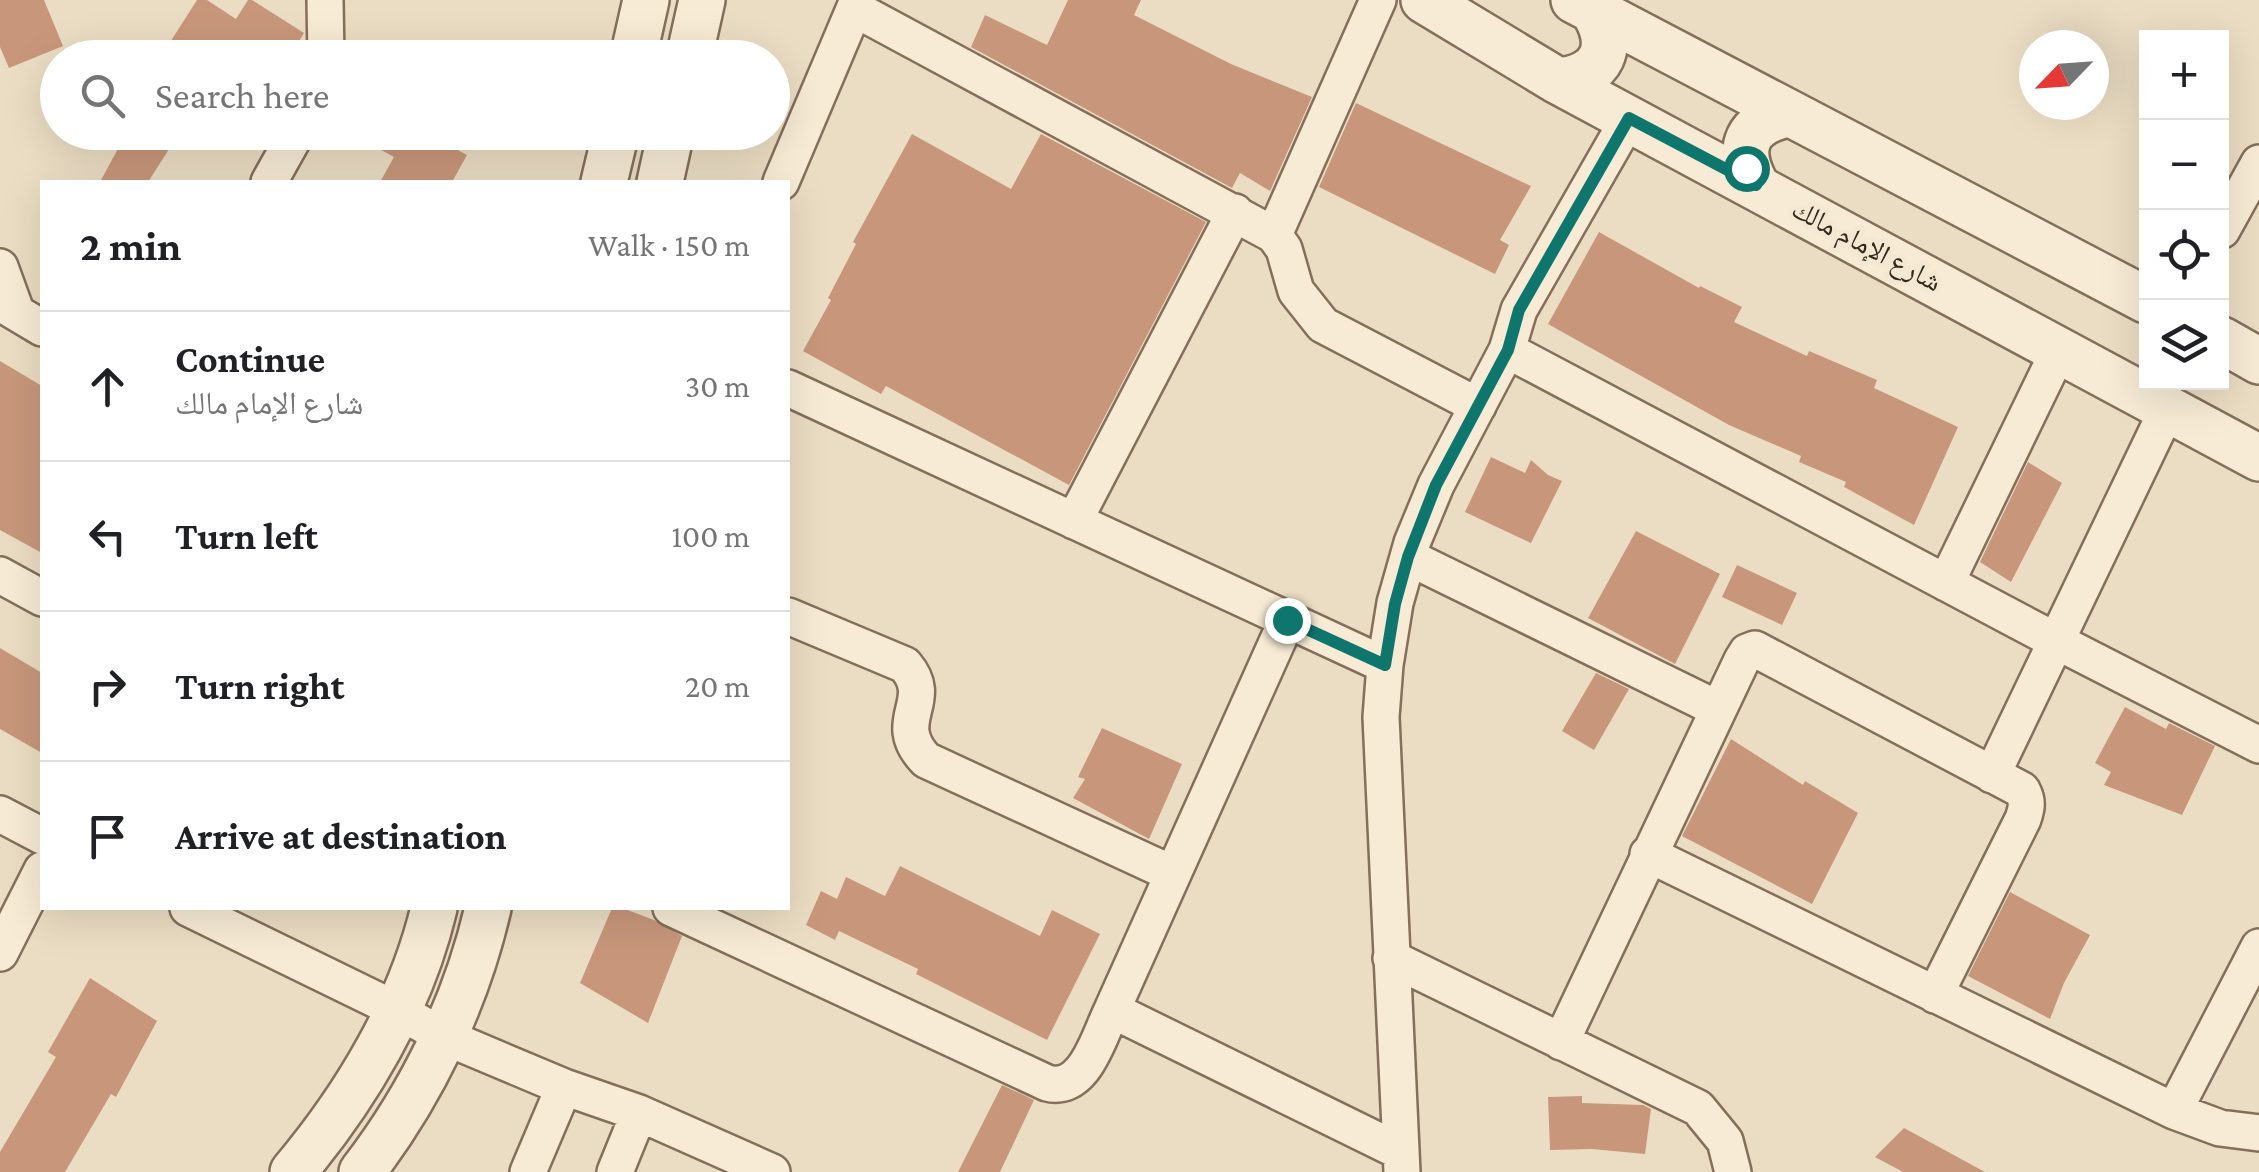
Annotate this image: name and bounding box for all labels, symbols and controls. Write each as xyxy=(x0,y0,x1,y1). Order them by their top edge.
north arrow xyxy=(2019,30,2109,120)
map controls xyxy=(2139,30,2229,390)
button: + xyxy=(2139,30,2229,120)
search box xyxy=(40,40,790,150)
icon: search xyxy=(75,68,130,123)
text: Search here xyxy=(155,74,329,116)
button: − xyxy=(2139,120,2229,210)
route start xyxy=(1724,146,1770,192)
street label: شارع الإمام مالك xyxy=(1786,193,1947,300)
button: locate xyxy=(2139,210,2229,300)
text: 2 min xyxy=(80,222,181,269)
text: Walk · 150 m xyxy=(588,227,750,263)
button: layers xyxy=(2139,300,2229,390)
text: Continue xyxy=(175,338,325,380)
icon: ahead xyxy=(80,359,135,414)
text: 30 m xyxy=(685,368,750,404)
text: شارع الإمام مالك xyxy=(175,385,363,421)
icon: left xyxy=(80,509,135,564)
text: Turn left xyxy=(175,515,318,557)
text: 100 m xyxy=(671,518,750,554)
route end xyxy=(1265,598,1311,644)
icon: right xyxy=(80,659,135,714)
text: Turn right xyxy=(175,665,344,707)
text: 20 m xyxy=(685,668,750,704)
icon: arrive xyxy=(80,809,135,864)
text: Arrive at destination xyxy=(175,815,507,857)

